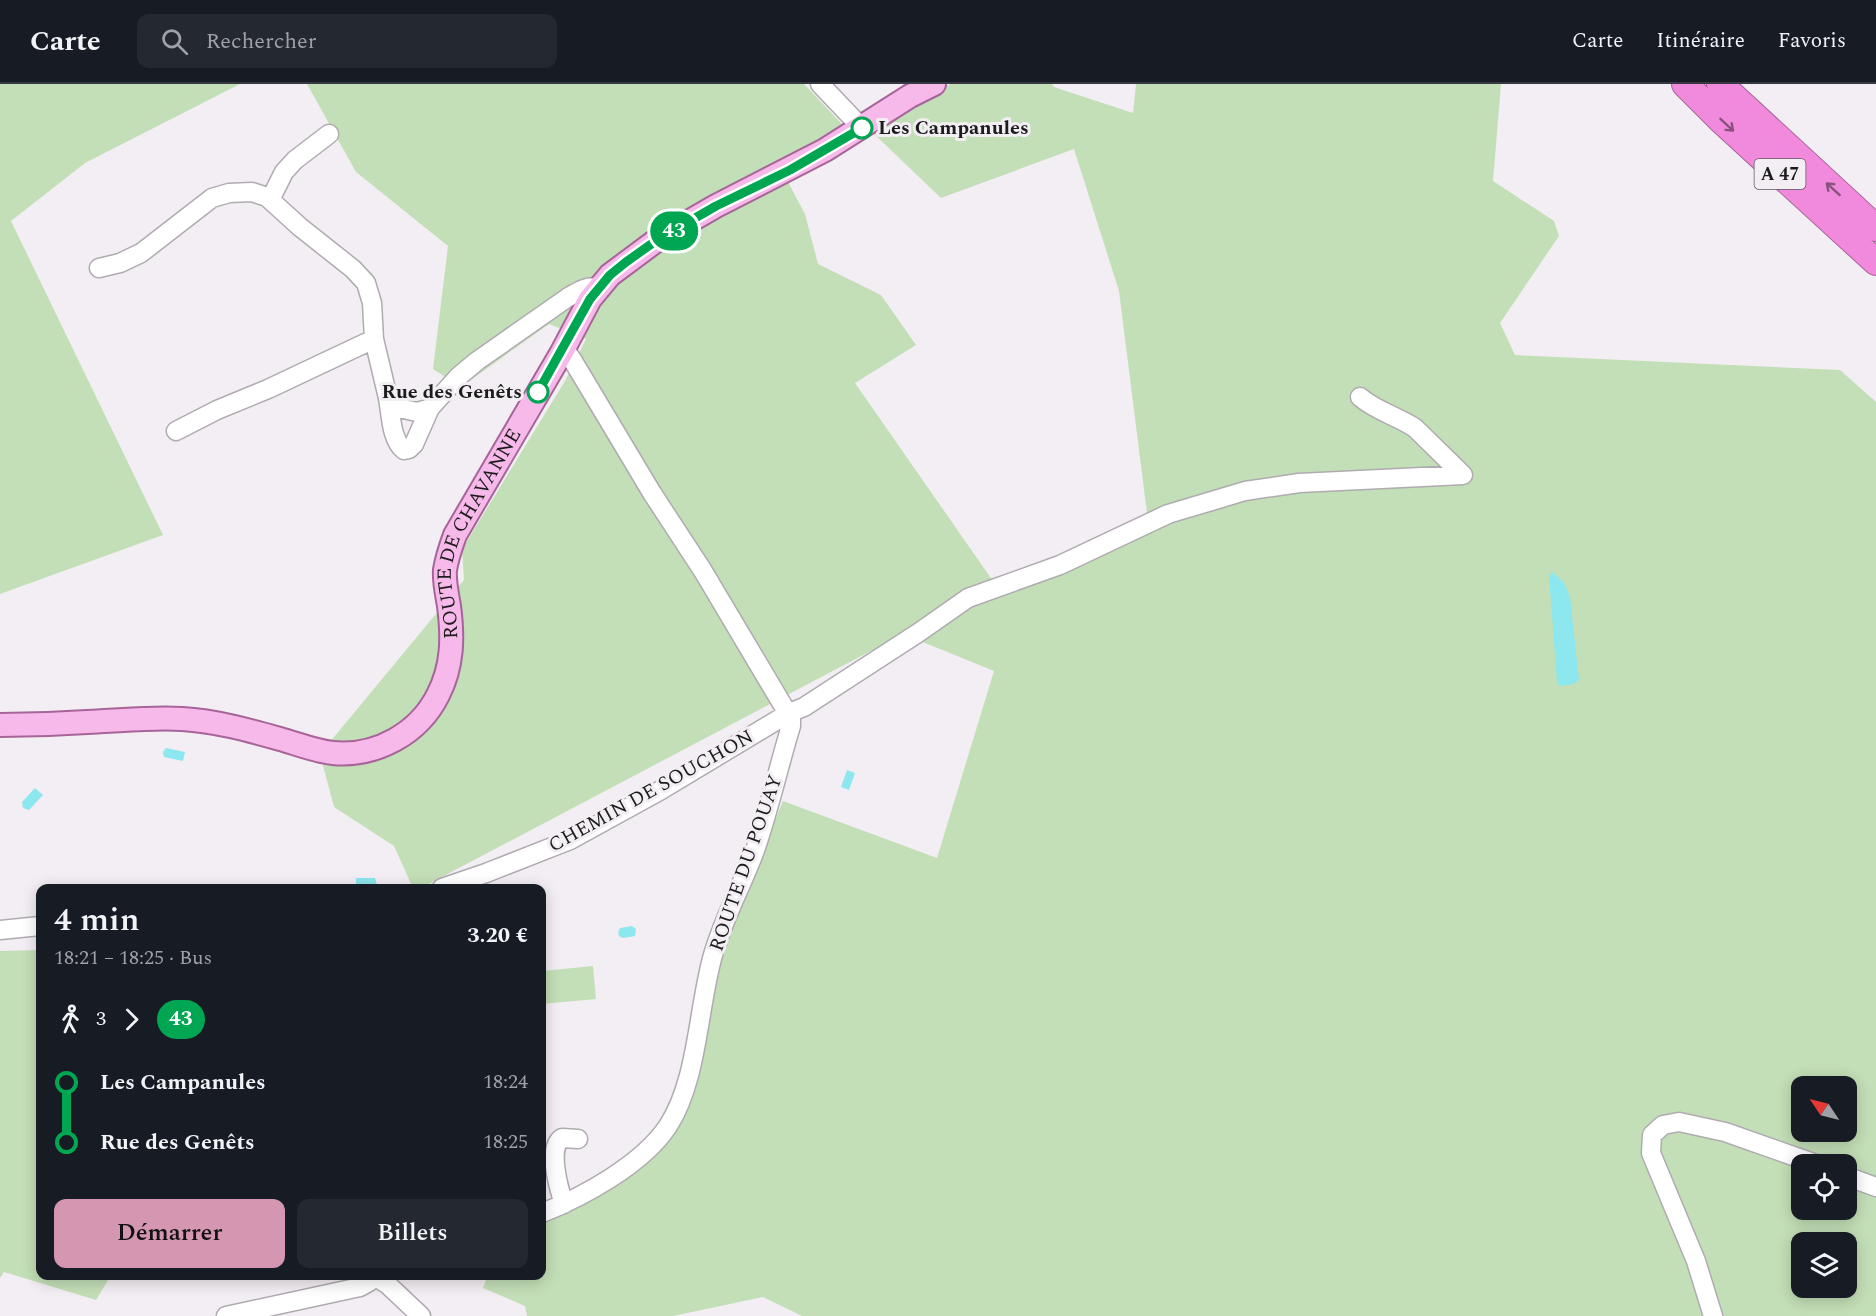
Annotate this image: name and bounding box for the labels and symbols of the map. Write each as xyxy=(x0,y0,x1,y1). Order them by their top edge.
place label: Les Campanules xyxy=(878,113,1029,143)
marker: Les Campanules xyxy=(851,117,873,139)
one-way arrow xyxy=(1719,118,1734,132)
road number: A 47 xyxy=(1754,159,1806,189)
one-way arrow xyxy=(1826,182,1841,196)
line badge: 43 xyxy=(647,212,701,250)
place label: Rue des Genêts xyxy=(382,377,522,407)
marker: Rue des Genêts xyxy=(527,381,549,403)
street label: ROUTE DE CHAVANNE xyxy=(430,423,529,640)
street label: CHEMIN DE SOUCHON xyxy=(543,722,759,860)
street label: ROUTE DU POUAY xyxy=(702,771,790,955)
north arrow xyxy=(1791,1076,1857,1142)

